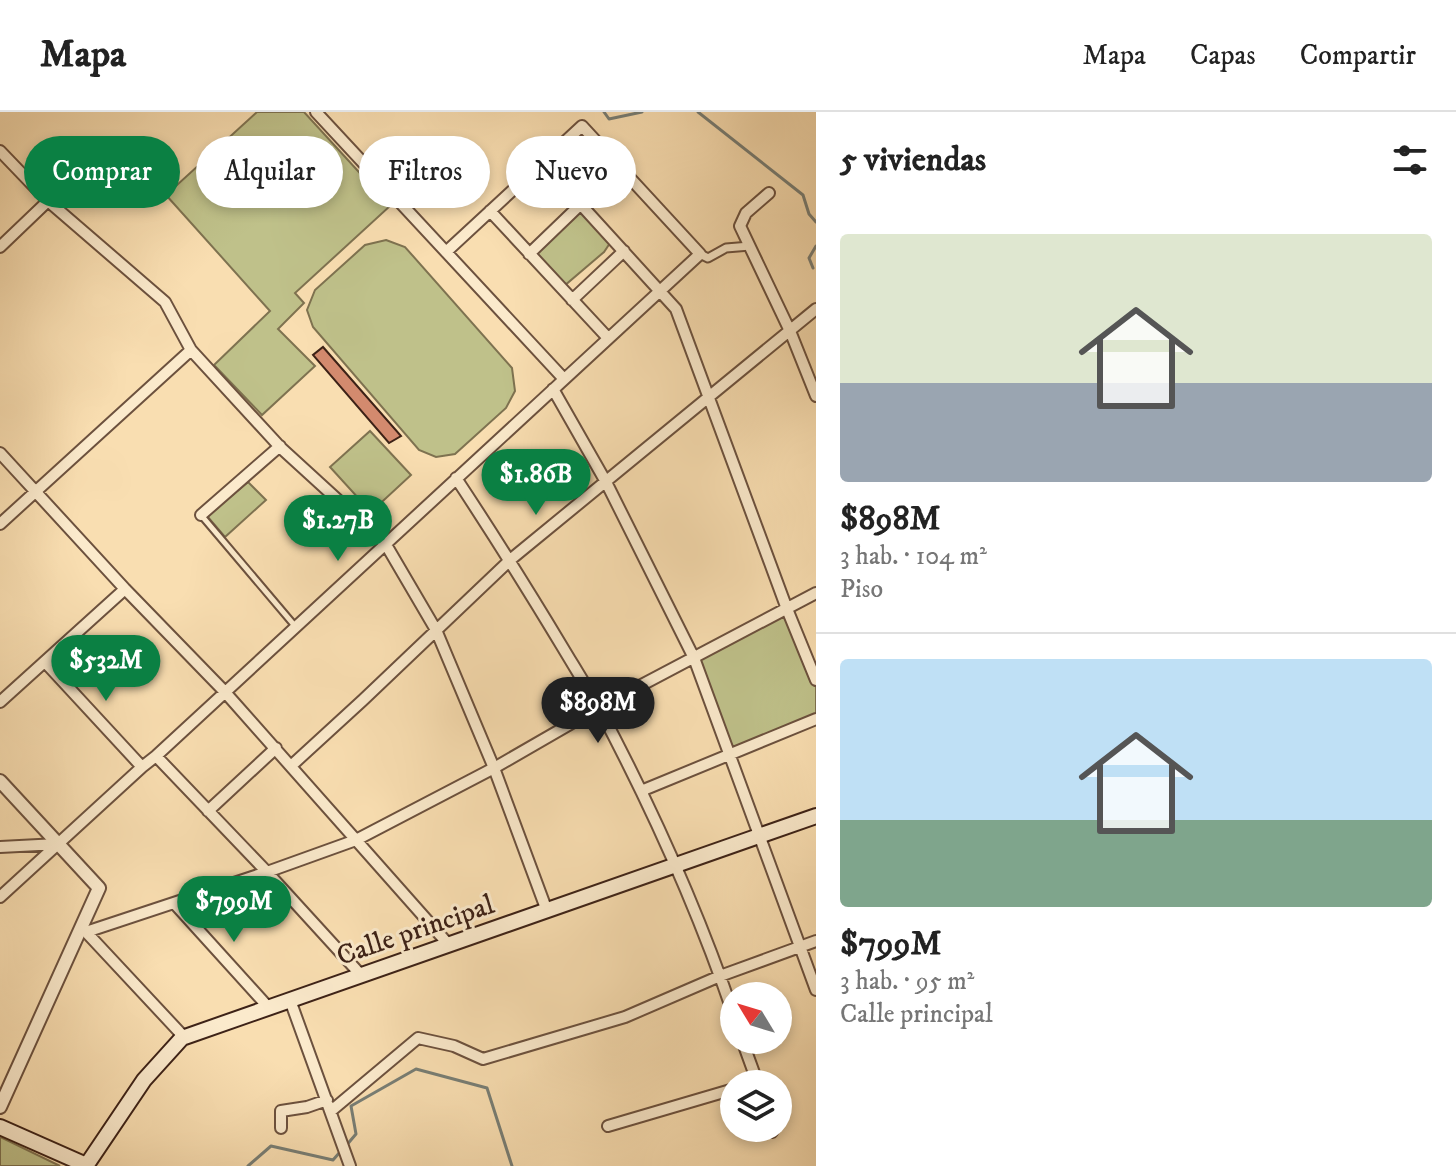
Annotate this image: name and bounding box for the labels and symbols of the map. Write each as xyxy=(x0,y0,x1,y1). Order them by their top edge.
pin: $1.86B xyxy=(471,449,601,517)
pin: $1.27B xyxy=(273,495,403,563)
pin: $532M xyxy=(50,635,162,703)
pin: $898M xyxy=(542,677,654,745)
pin: $799M xyxy=(178,876,290,944)
street label: Calle principal xyxy=(332,887,500,974)
north arrow xyxy=(720,982,792,1054)

